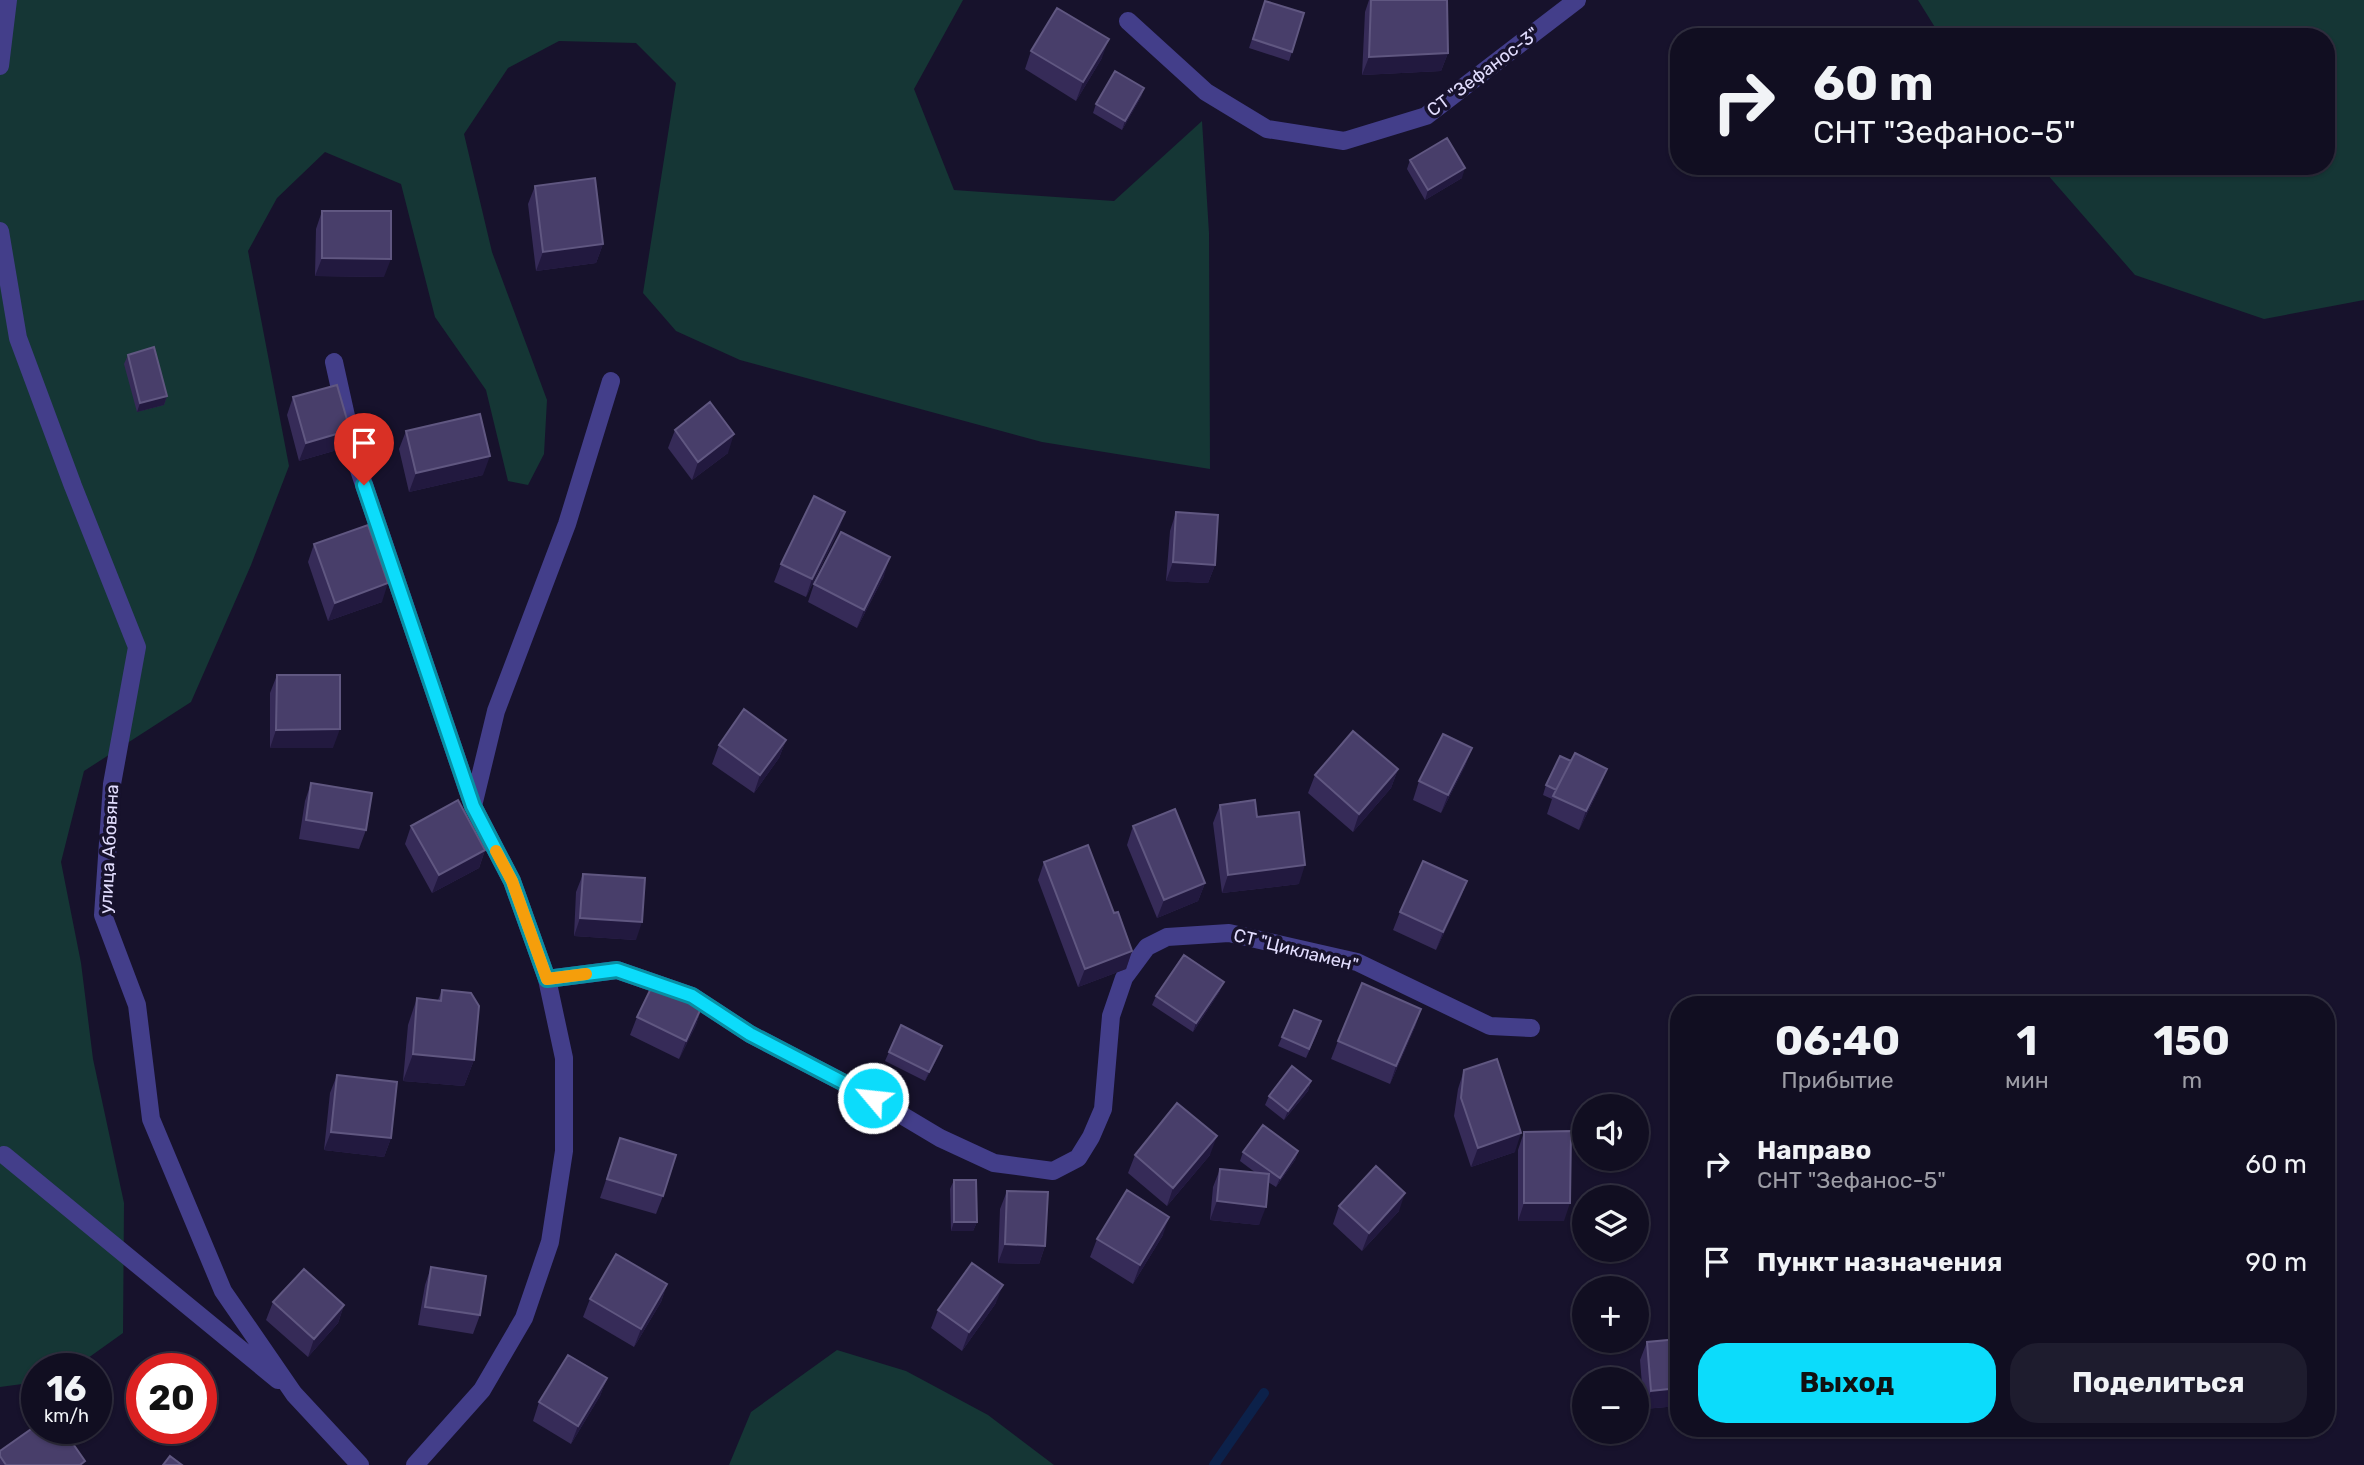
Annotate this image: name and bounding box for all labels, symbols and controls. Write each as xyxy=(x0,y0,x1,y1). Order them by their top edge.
street label: СТ "Зефанос-3" xyxy=(1423,23,1543,121)
text: 60 m xyxy=(1813,54,1934,112)
icon: right xyxy=(1698,56,1789,147)
text: СНТ "Зефанос-5" xyxy=(1813,113,2076,151)
pin xyxy=(334,413,394,485)
icon: arrive xyxy=(345,424,383,462)
street label: улица Абовяна xyxy=(95,784,123,914)
street label: СТ "Цикламен" xyxy=(1231,924,1361,976)
text: 06:40 xyxy=(1775,1016,1900,1066)
text: 1 xyxy=(2016,1016,2037,1066)
text: 150 xyxy=(2154,1016,2230,1066)
position arrow xyxy=(836,1061,910,1135)
text: Прибытие xyxy=(1781,1066,1894,1094)
text: мин xyxy=(2005,1066,2049,1094)
text: m xyxy=(2182,1066,2202,1094)
map controls xyxy=(1572,1094,1649,1444)
button: sound xyxy=(1572,1094,1649,1171)
text: Направо xyxy=(1757,1135,1871,1166)
icon: right xyxy=(1698,1145,1736,1183)
text: 60 m xyxy=(2245,1149,2307,1180)
text: СНТ "Зефанос-5" xyxy=(1757,1166,1946,1194)
button: layers xyxy=(1572,1185,1649,1262)
icon: arrive xyxy=(1698,1243,1736,1281)
text: Пункт назначения xyxy=(1757,1247,2002,1278)
text: 90 m xyxy=(2246,1247,2307,1278)
button: + xyxy=(1572,1276,1649,1353)
button: Выход xyxy=(1698,1343,1996,1423)
button: Поделиться xyxy=(2010,1343,2307,1423)
speed limit sign: 20 xyxy=(126,1353,217,1444)
button: − xyxy=(1572,1367,1649,1444)
text: 16 xyxy=(46,1368,87,1410)
text: km/h xyxy=(44,1405,89,1427)

